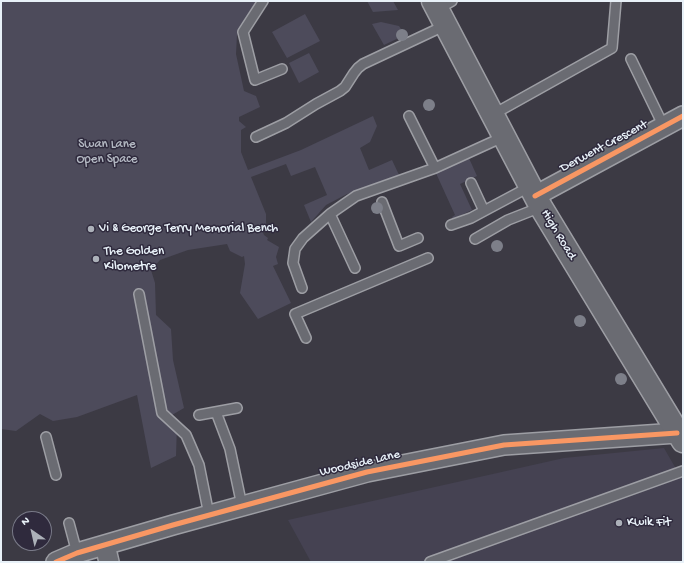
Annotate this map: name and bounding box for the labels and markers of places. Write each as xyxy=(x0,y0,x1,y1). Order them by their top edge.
place label: Vi & George Terry Memorial Bench xyxy=(99,221,278,237)
marker: Vi & George Terry Memorial Bench xyxy=(86,224,96,234)
place label: The Golden Kilometre xyxy=(104,244,164,275)
marker: The Golden Kilometre xyxy=(91,254,101,264)
place label: Kwik Fit xyxy=(627,515,671,531)
marker: Kwik Fit xyxy=(614,518,624,528)

